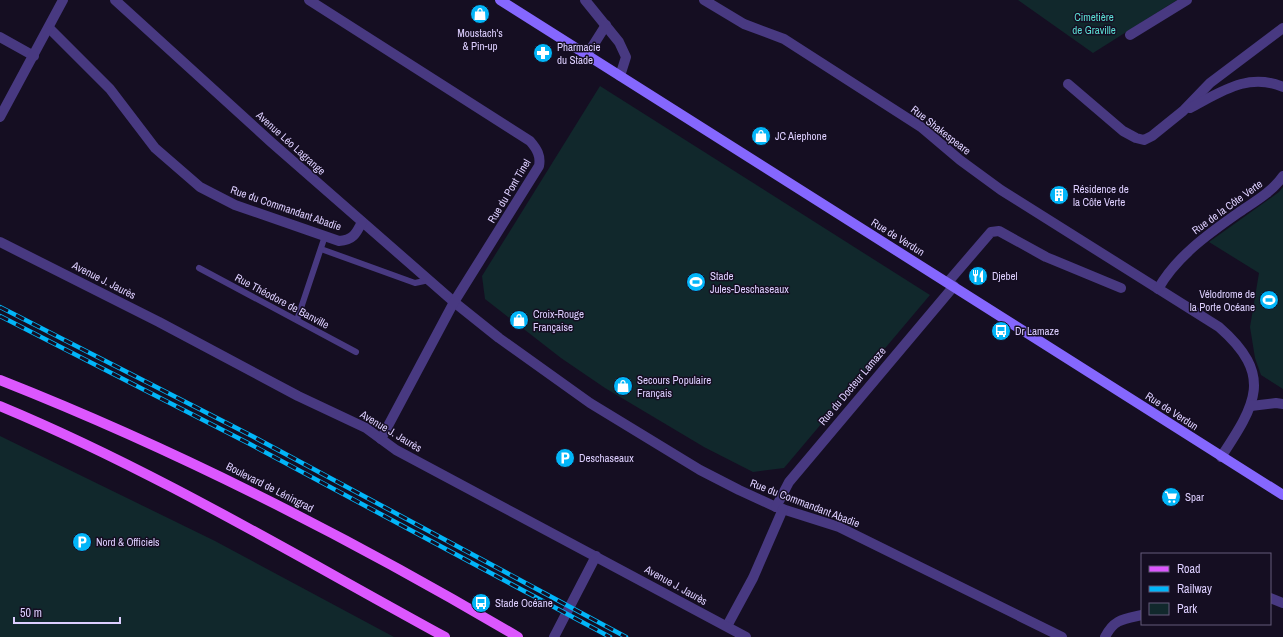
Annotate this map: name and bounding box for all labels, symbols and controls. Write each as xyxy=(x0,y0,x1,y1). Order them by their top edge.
shop icon: Moustach's & Pin-up xyxy=(469,3,491,25)
park label: Cimetière de Graville xyxy=(1072,10,1116,37)
place label: Moustach's & Pin-up xyxy=(457,26,503,53)
place label: Pharmacie du Stade xyxy=(557,40,601,67)
pharmacy icon: Pharmacie du Stade xyxy=(532,42,554,64)
street label: Rue Shakespeare xyxy=(908,102,974,158)
street label: Avenue Léo Lagrange xyxy=(253,107,329,178)
shop icon: JC Aiephone xyxy=(750,125,772,147)
place label: JC Aiephone xyxy=(775,129,827,143)
street label: Rue du Pont Tinel xyxy=(484,156,534,226)
street label: Rue de la Côte Verte xyxy=(1189,177,1265,237)
street label: Rue du Commandant Abadie xyxy=(229,182,343,234)
place label: Résidence de la Côte Verte xyxy=(1073,182,1129,209)
building icon: Résidence de la Côte Verte xyxy=(1048,184,1070,206)
street label: Rue de Verdun xyxy=(869,215,927,259)
street label: Avenue J. Jaurès xyxy=(69,258,139,302)
restaurant icon: Djebel xyxy=(967,265,989,287)
place label: Stade Jules-Deschaseaux xyxy=(710,269,789,296)
place label: Djebel xyxy=(992,269,1018,283)
street label: Rue Théodore de Banville xyxy=(233,270,331,332)
sports icon: Stade Jules-Deschaseaux xyxy=(685,271,707,293)
place label: Vélodrome de la Porte Océane xyxy=(1190,287,1255,314)
sports icon: Vélodrome de la Porte Océane xyxy=(1258,289,1280,311)
place label: Croix-Rouge Française xyxy=(533,307,584,334)
shop icon: Croix-Rouge Française xyxy=(508,309,530,331)
bus stop icon: Dr Lamaze xyxy=(990,320,1012,342)
place label: Dr Lamaze xyxy=(1015,324,1059,338)
street label: Rue du Docteur Lamaze xyxy=(815,344,889,428)
place label: Secours Populaire Français xyxy=(637,373,711,400)
shop icon: Secours Populaire Français xyxy=(612,375,634,397)
street label: Rue de Verdun xyxy=(1143,389,1201,433)
street label: Avenue J. Jaurès xyxy=(357,407,425,455)
parking icon: Deschaseaux xyxy=(554,447,576,469)
place label: Deschaseaux xyxy=(579,451,634,465)
street label: Boulevard de Léningrad xyxy=(224,459,316,515)
street label: Rue du Commandant Abadie xyxy=(748,476,862,530)
supermarket icon: Spar xyxy=(1160,486,1182,508)
place label: Spar xyxy=(1185,490,1204,504)
parking icon: Nord & Officiels xyxy=(71,531,93,553)
place label: Nord & Officiels xyxy=(96,535,160,549)
legend xyxy=(1141,553,1271,625)
text: Road xyxy=(1177,561,1201,577)
street label: Avenue J. Jaurès xyxy=(641,562,710,608)
text: Railway xyxy=(1177,581,1212,597)
bus stop icon: Stade Océane xyxy=(470,592,492,614)
place label: Stade Océane xyxy=(495,596,553,610)
scale bar xyxy=(14,599,120,625)
text: Park xyxy=(1177,601,1197,617)
text: 50 m xyxy=(20,605,42,621)

